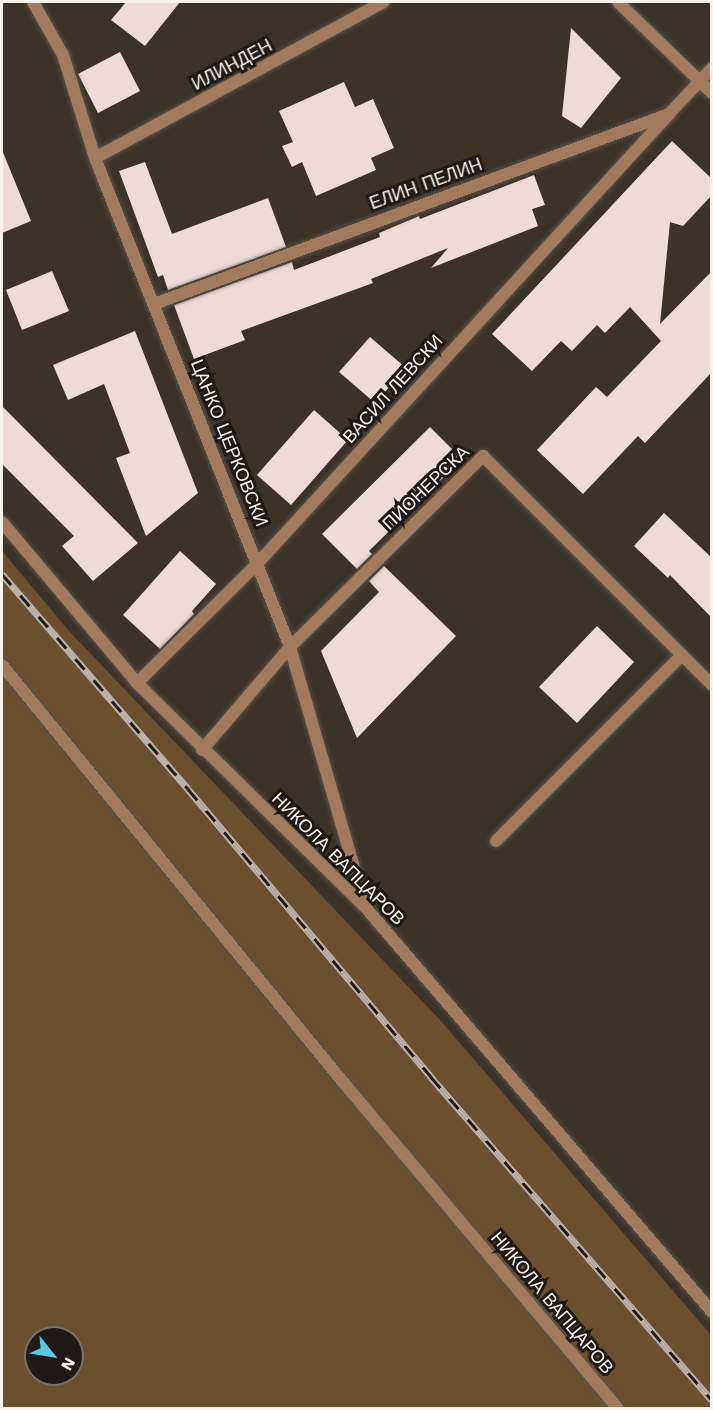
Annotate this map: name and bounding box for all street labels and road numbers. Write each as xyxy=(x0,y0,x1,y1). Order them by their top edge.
street label: ИЛИНДЕН xyxy=(188,35,276,95)
street label: ЕЛИН ПЕЛИН xyxy=(367,154,485,214)
street label: ВАСИЛ ЛЕВСКИ xyxy=(339,330,447,448)
street label: ЦАНКО ЦЕРКОВСКИ xyxy=(186,356,272,530)
street label: ПИОНЕРСКА xyxy=(378,441,474,535)
street label: НИКОЛА ВАПЦАРОВ xyxy=(267,788,409,930)
street label: НИКОЛА ВАПЦАРОВ xyxy=(486,1227,618,1379)

